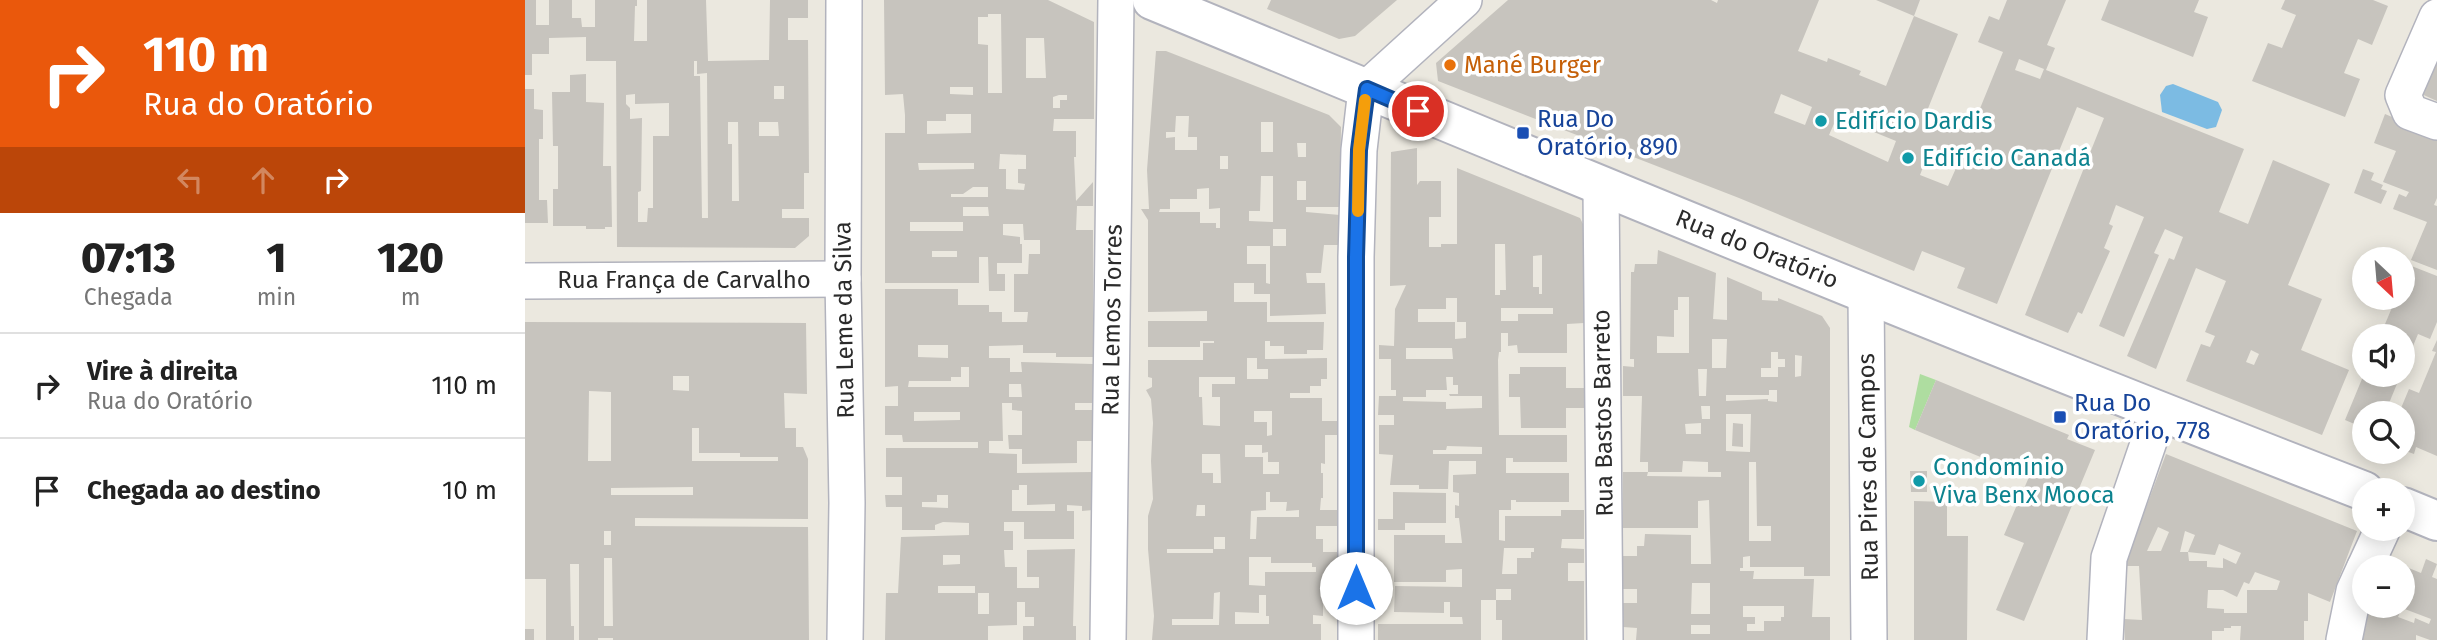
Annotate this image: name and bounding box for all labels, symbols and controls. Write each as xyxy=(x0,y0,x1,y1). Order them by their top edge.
text: 110 m xyxy=(143,25,269,84)
icon: right xyxy=(28,28,119,119)
place label: Mané Burger xyxy=(1464,51,1602,79)
marker: Mané Burger xyxy=(1442,57,1458,73)
pin xyxy=(1388,81,1448,141)
text: Rua do Oratório xyxy=(143,85,374,123)
icon: arrive xyxy=(1399,92,1437,130)
place label: Rua Do Oratório, 890 xyxy=(1537,105,1678,161)
place label: Edifício Dardis xyxy=(1835,107,1993,135)
marker: Edifício Dardis xyxy=(1813,113,1829,129)
marker: Rua Do Oratório, 890 xyxy=(1515,125,1531,141)
place label: Edifício Canadá xyxy=(1922,144,2091,172)
marker: Edifício Canadá xyxy=(1900,150,1916,166)
icon: left xyxy=(171,161,209,199)
icon: ahead xyxy=(244,161,282,199)
icon: right xyxy=(317,161,355,199)
street label: Rua do Oratório xyxy=(1672,204,1842,294)
street label: Rua Leme da Silva xyxy=(828,221,860,419)
street label: Rua Lemos Torres xyxy=(1096,224,1128,416)
text: 07:13 xyxy=(81,233,176,283)
text: 1 xyxy=(267,233,286,283)
text: 120 xyxy=(377,233,444,283)
north arrow xyxy=(2352,247,2415,310)
map controls xyxy=(2352,247,2415,618)
street label: Rua França de Carvalho xyxy=(557,266,811,294)
text: Chegada xyxy=(84,283,173,311)
text: min xyxy=(257,283,296,311)
text: m xyxy=(401,283,421,311)
street label: Rua Bastos Barreto xyxy=(1587,309,1619,517)
button: sound xyxy=(2352,324,2415,387)
street label: Rua Pires de Campos xyxy=(1852,353,1884,581)
text: Vire à direita xyxy=(87,356,238,387)
icon: right xyxy=(28,367,66,405)
text: 110 m xyxy=(431,370,497,401)
text: Rua do Oratório xyxy=(87,387,253,415)
place label: Rua Do Oratório, 778 xyxy=(2074,389,2210,445)
button: search xyxy=(2352,401,2415,464)
marker: Rua Do Oratório, 778 xyxy=(2052,409,2068,425)
place label: Condomínio Viva Benx Mooca xyxy=(1933,453,2115,509)
icon: arrive xyxy=(28,472,66,510)
marker: Condomínio Viva Benx Mooca xyxy=(1911,473,1927,489)
text: Chegada ao destino xyxy=(87,475,321,506)
text: 10 m xyxy=(442,475,497,506)
button: + xyxy=(2352,478,2415,541)
position arrow xyxy=(1319,551,1393,625)
button: − xyxy=(2352,555,2415,618)

